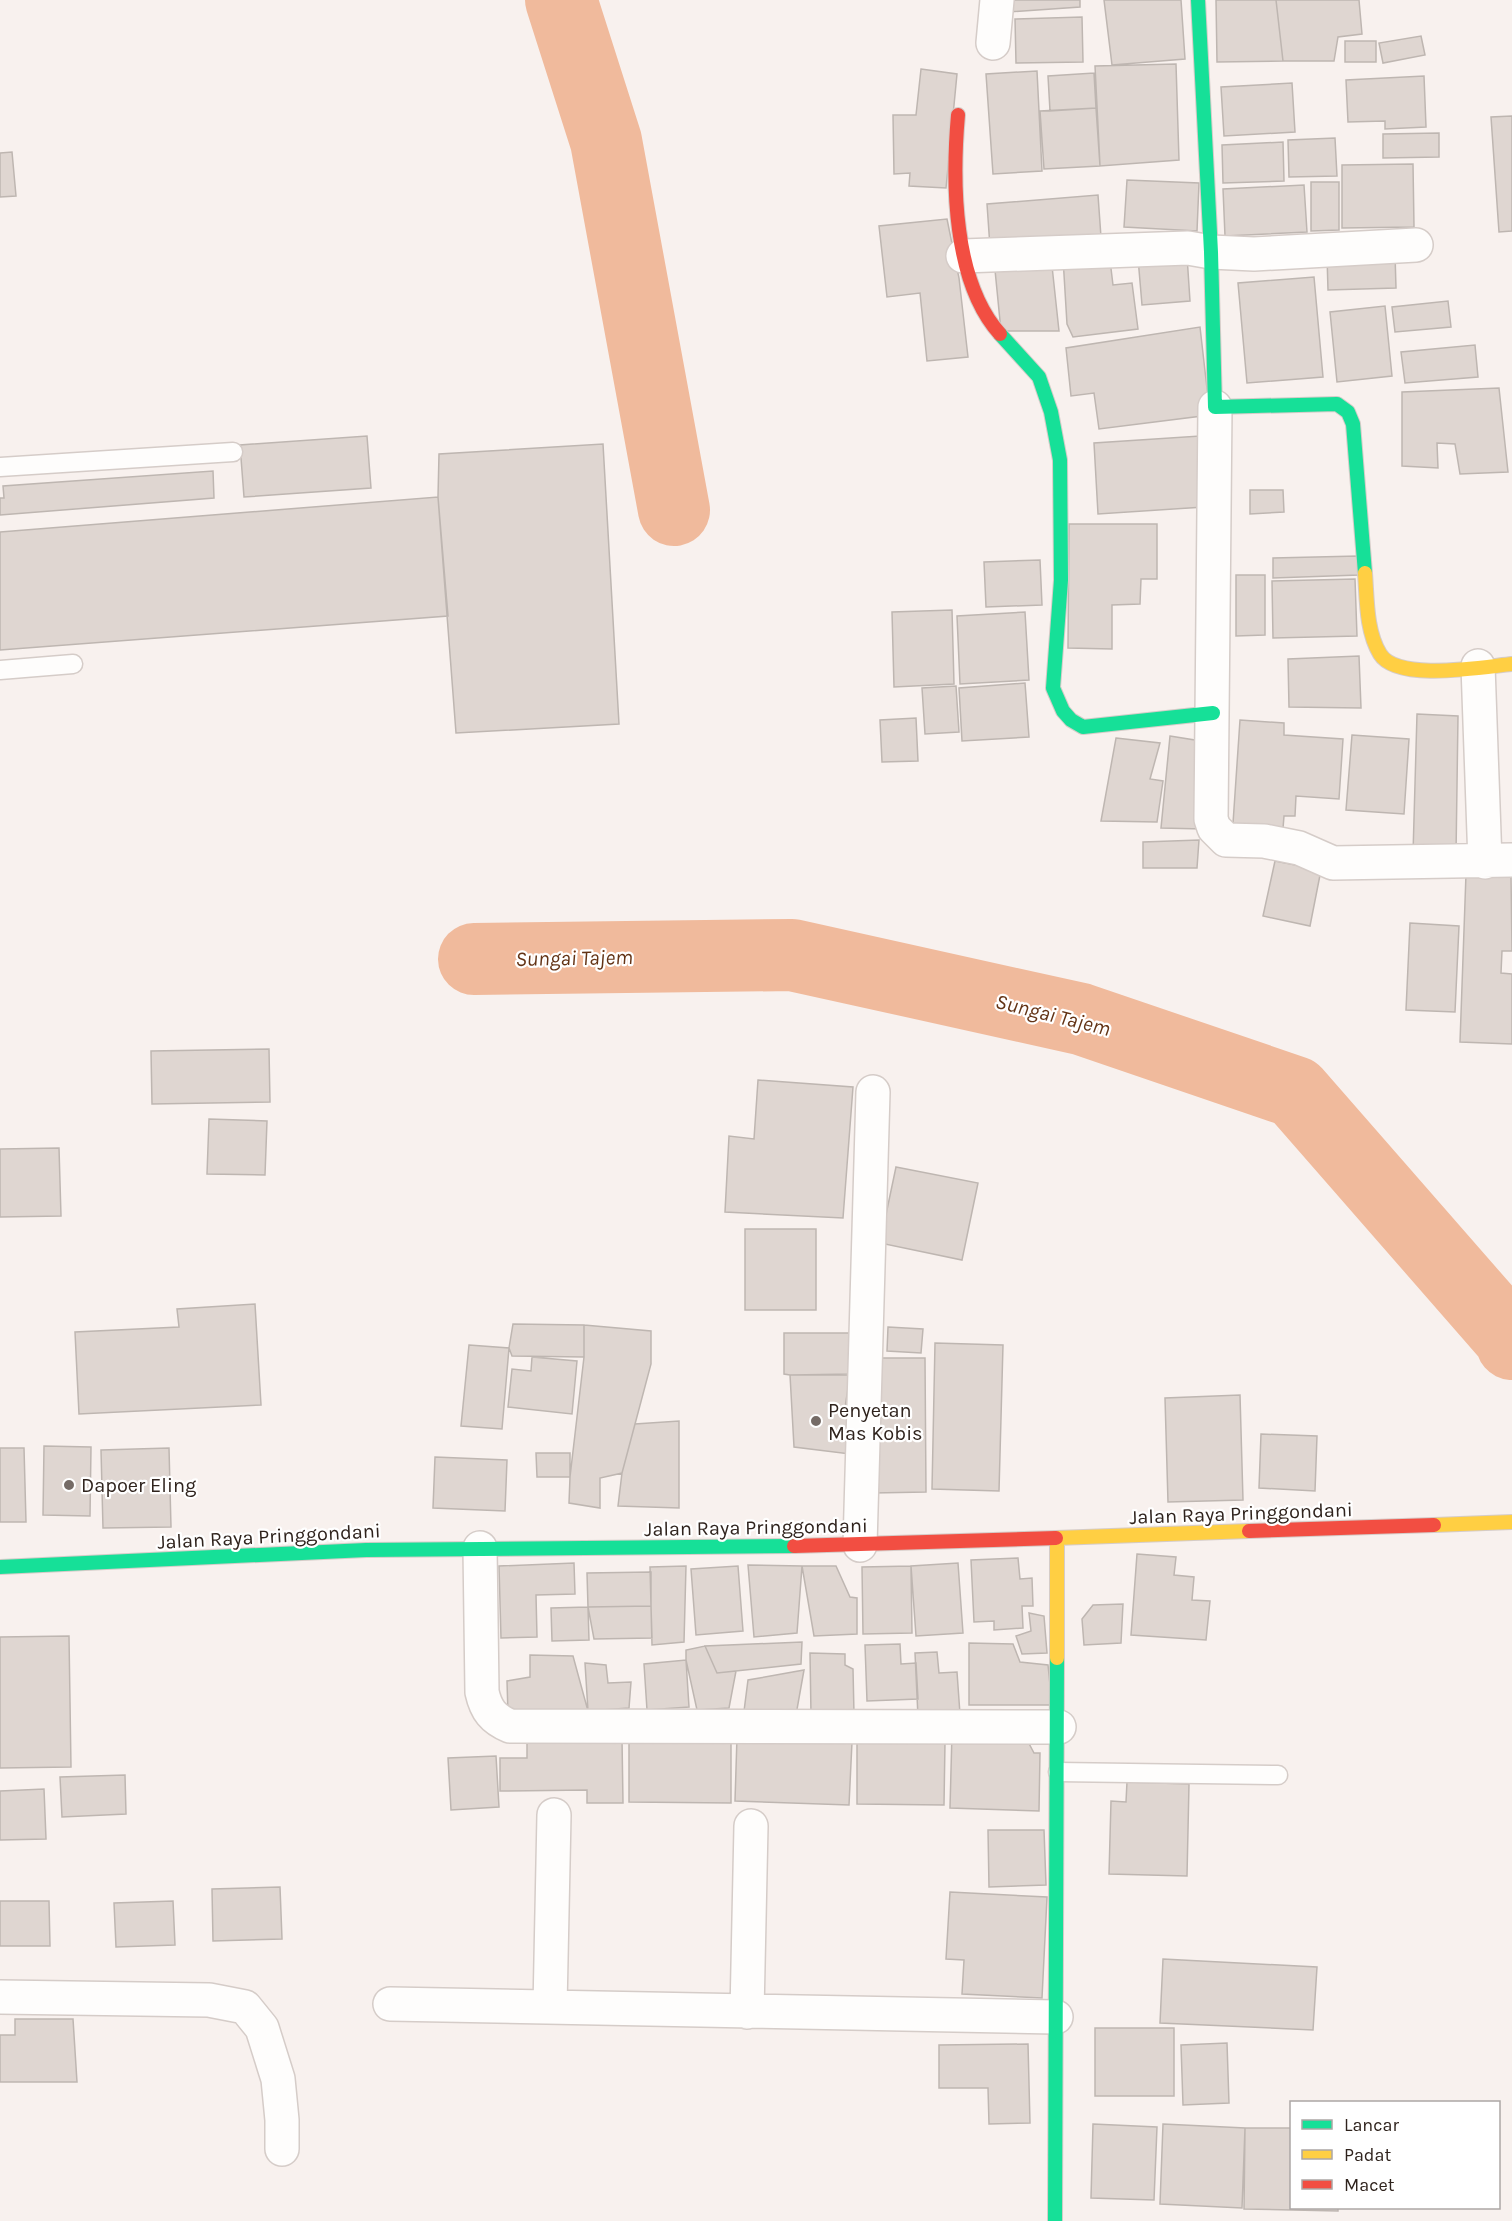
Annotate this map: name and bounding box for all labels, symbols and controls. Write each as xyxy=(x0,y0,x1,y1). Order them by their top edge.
water label: Sungai Tajem xyxy=(515,945,633,971)
water label: Sungai Tajem xyxy=(993,989,1113,1041)
place label: Penyetan Mas Kobis xyxy=(828,1399,923,1445)
marker: Penyetan Mas Kobis xyxy=(809,1414,823,1428)
place label: Dapoer Eling xyxy=(81,1474,196,1497)
marker: Dapoer Eling xyxy=(62,1478,76,1492)
street label: Jalan Raya Pringgondani xyxy=(1129,1498,1353,1529)
street label: Jalan Raya Pringgondani xyxy=(644,1514,868,1541)
street label: Jalan Raya Pringgondani xyxy=(157,1519,381,1554)
legend xyxy=(1290,2101,1500,2209)
text: Lancar xyxy=(1344,2114,1399,2136)
text: Padat xyxy=(1344,2144,1391,2166)
text: Macet xyxy=(1344,2174,1395,2196)

